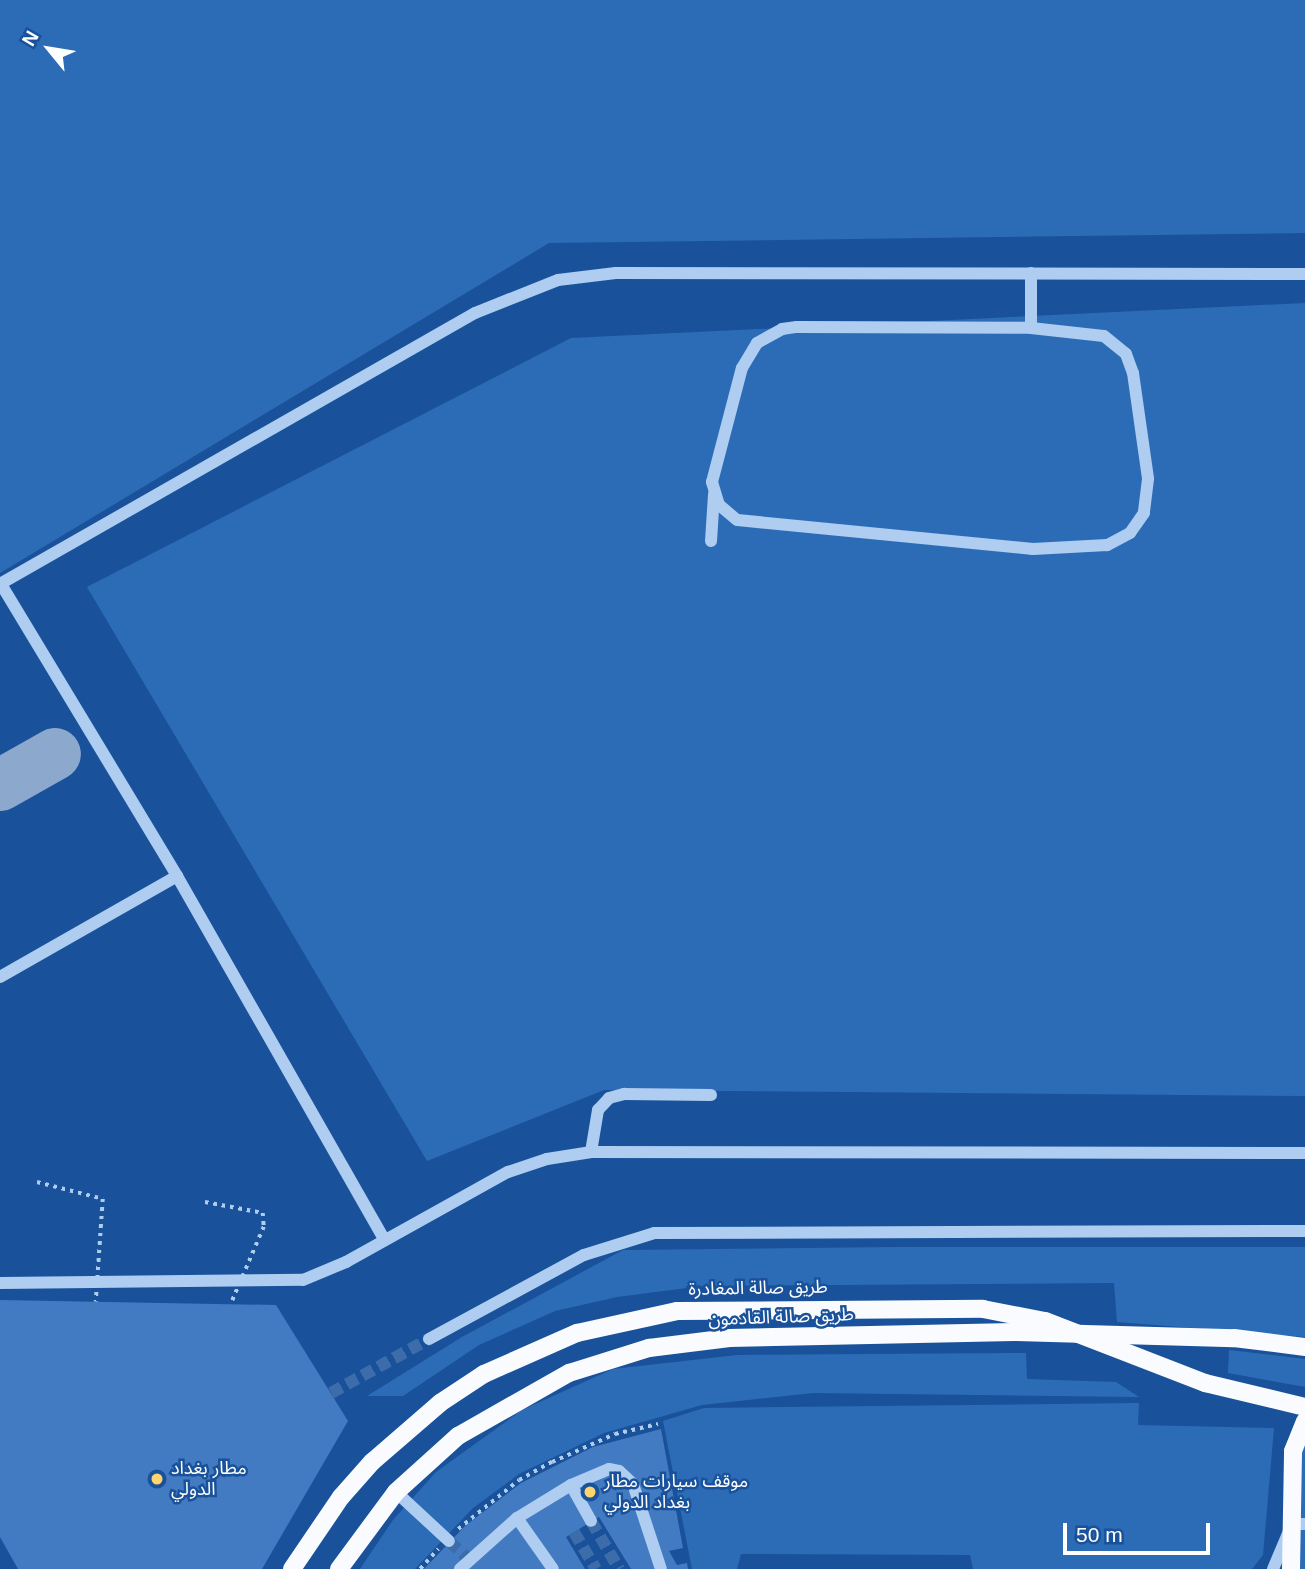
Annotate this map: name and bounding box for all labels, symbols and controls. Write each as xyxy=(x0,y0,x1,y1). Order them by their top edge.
north arrow xyxy=(14,14,84,84)
text: N xyxy=(18,27,43,49)
street label: طريق صالة المغادرة xyxy=(688,1276,828,1300)
street label: طريق صالة القادمون xyxy=(708,1304,854,1330)
place label: مطار بغداد الدولي xyxy=(171,1458,247,1500)
marker: مطار بغداد الدولي xyxy=(149,1471,165,1487)
place label: موقف سيارات مطار بغداد الدولي xyxy=(604,1471,748,1514)
marker: موقف سيارات مطار بغداد الدولي xyxy=(582,1484,598,1500)
scale bar xyxy=(1067,1510,1214,1554)
text: 50 m xyxy=(1076,1523,1123,1546)

